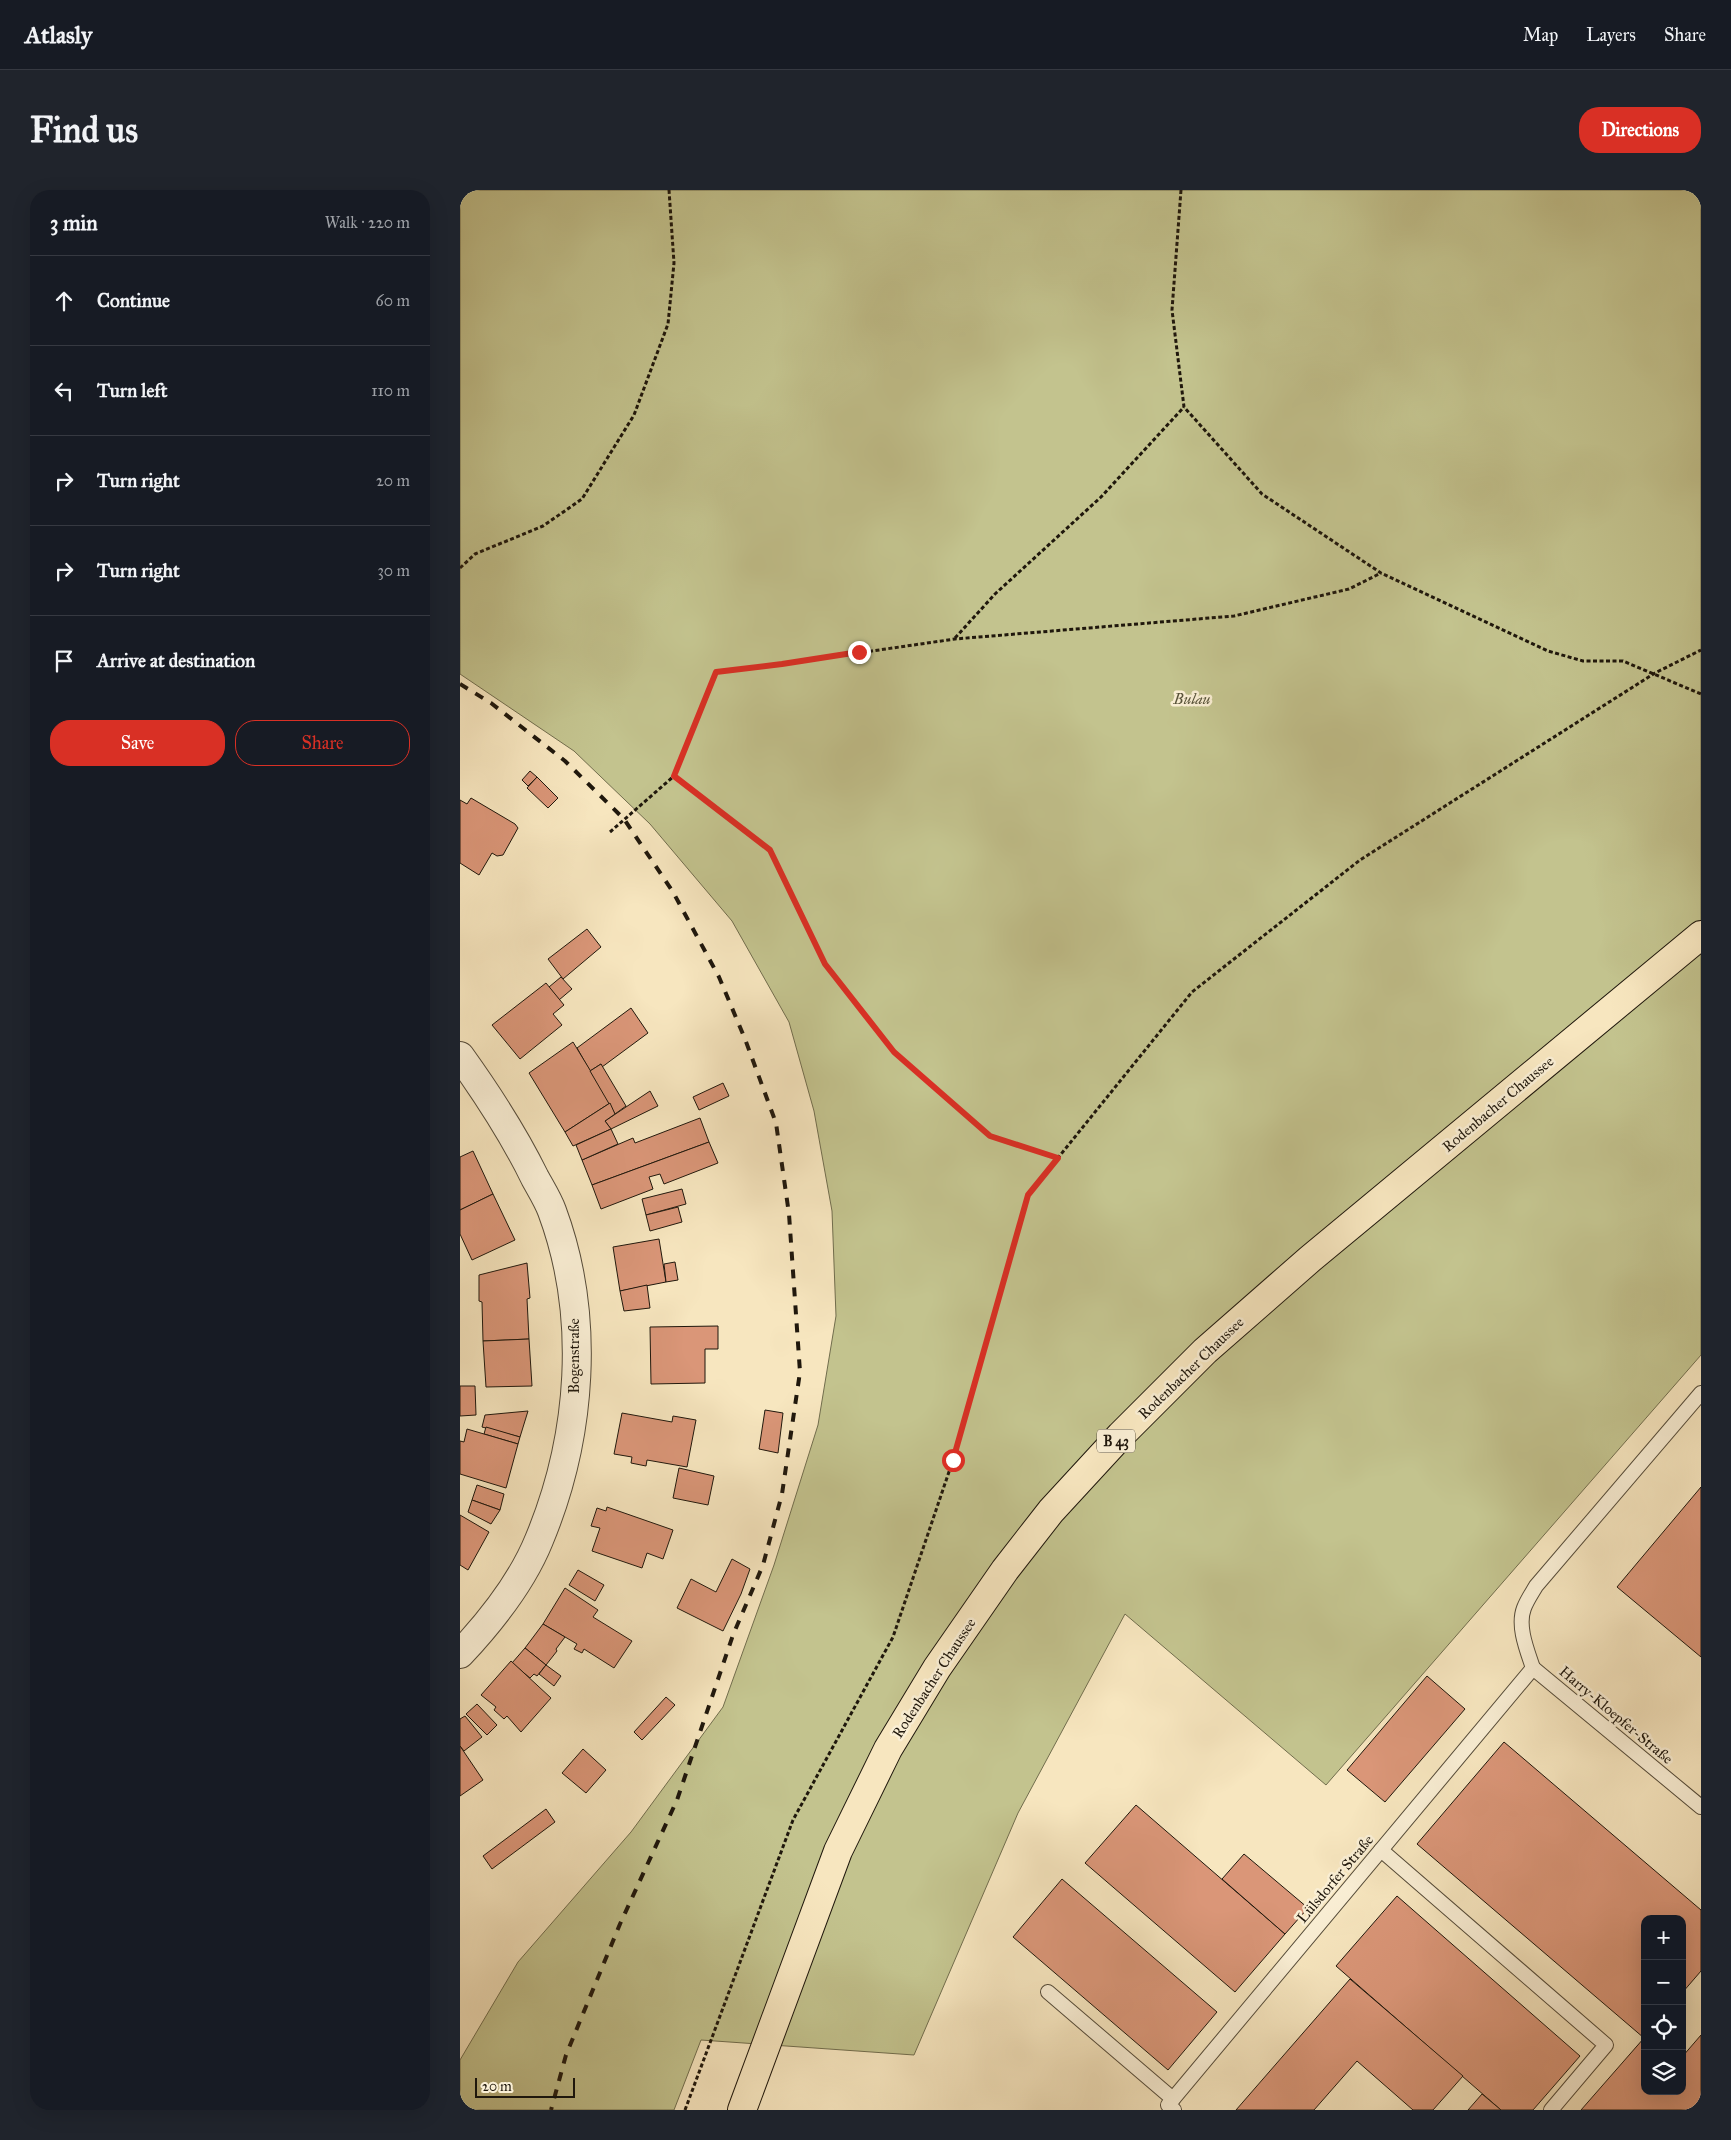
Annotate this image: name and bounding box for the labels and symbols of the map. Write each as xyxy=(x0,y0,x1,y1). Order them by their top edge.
route end xyxy=(848,641,871,664)
park label: Bulau xyxy=(1173,690,1211,708)
street label: Rodenbacher Chaussee xyxy=(1439,1052,1557,1156)
street label: Rodenbacher Chaussee xyxy=(1135,1313,1247,1423)
street label: Bogenstraße xyxy=(565,1318,583,1394)
road number: B 43 xyxy=(1097,1430,1135,1452)
route start xyxy=(942,1449,965,1472)
street label: Rodenbacher Chaussee xyxy=(888,1615,980,1741)
street label: Harry-Kloepfer-Straße xyxy=(1556,1662,1676,1768)
street label: Lülsdorfer Straße xyxy=(1293,1831,1377,1927)
scale bar xyxy=(475,2075,575,2098)

